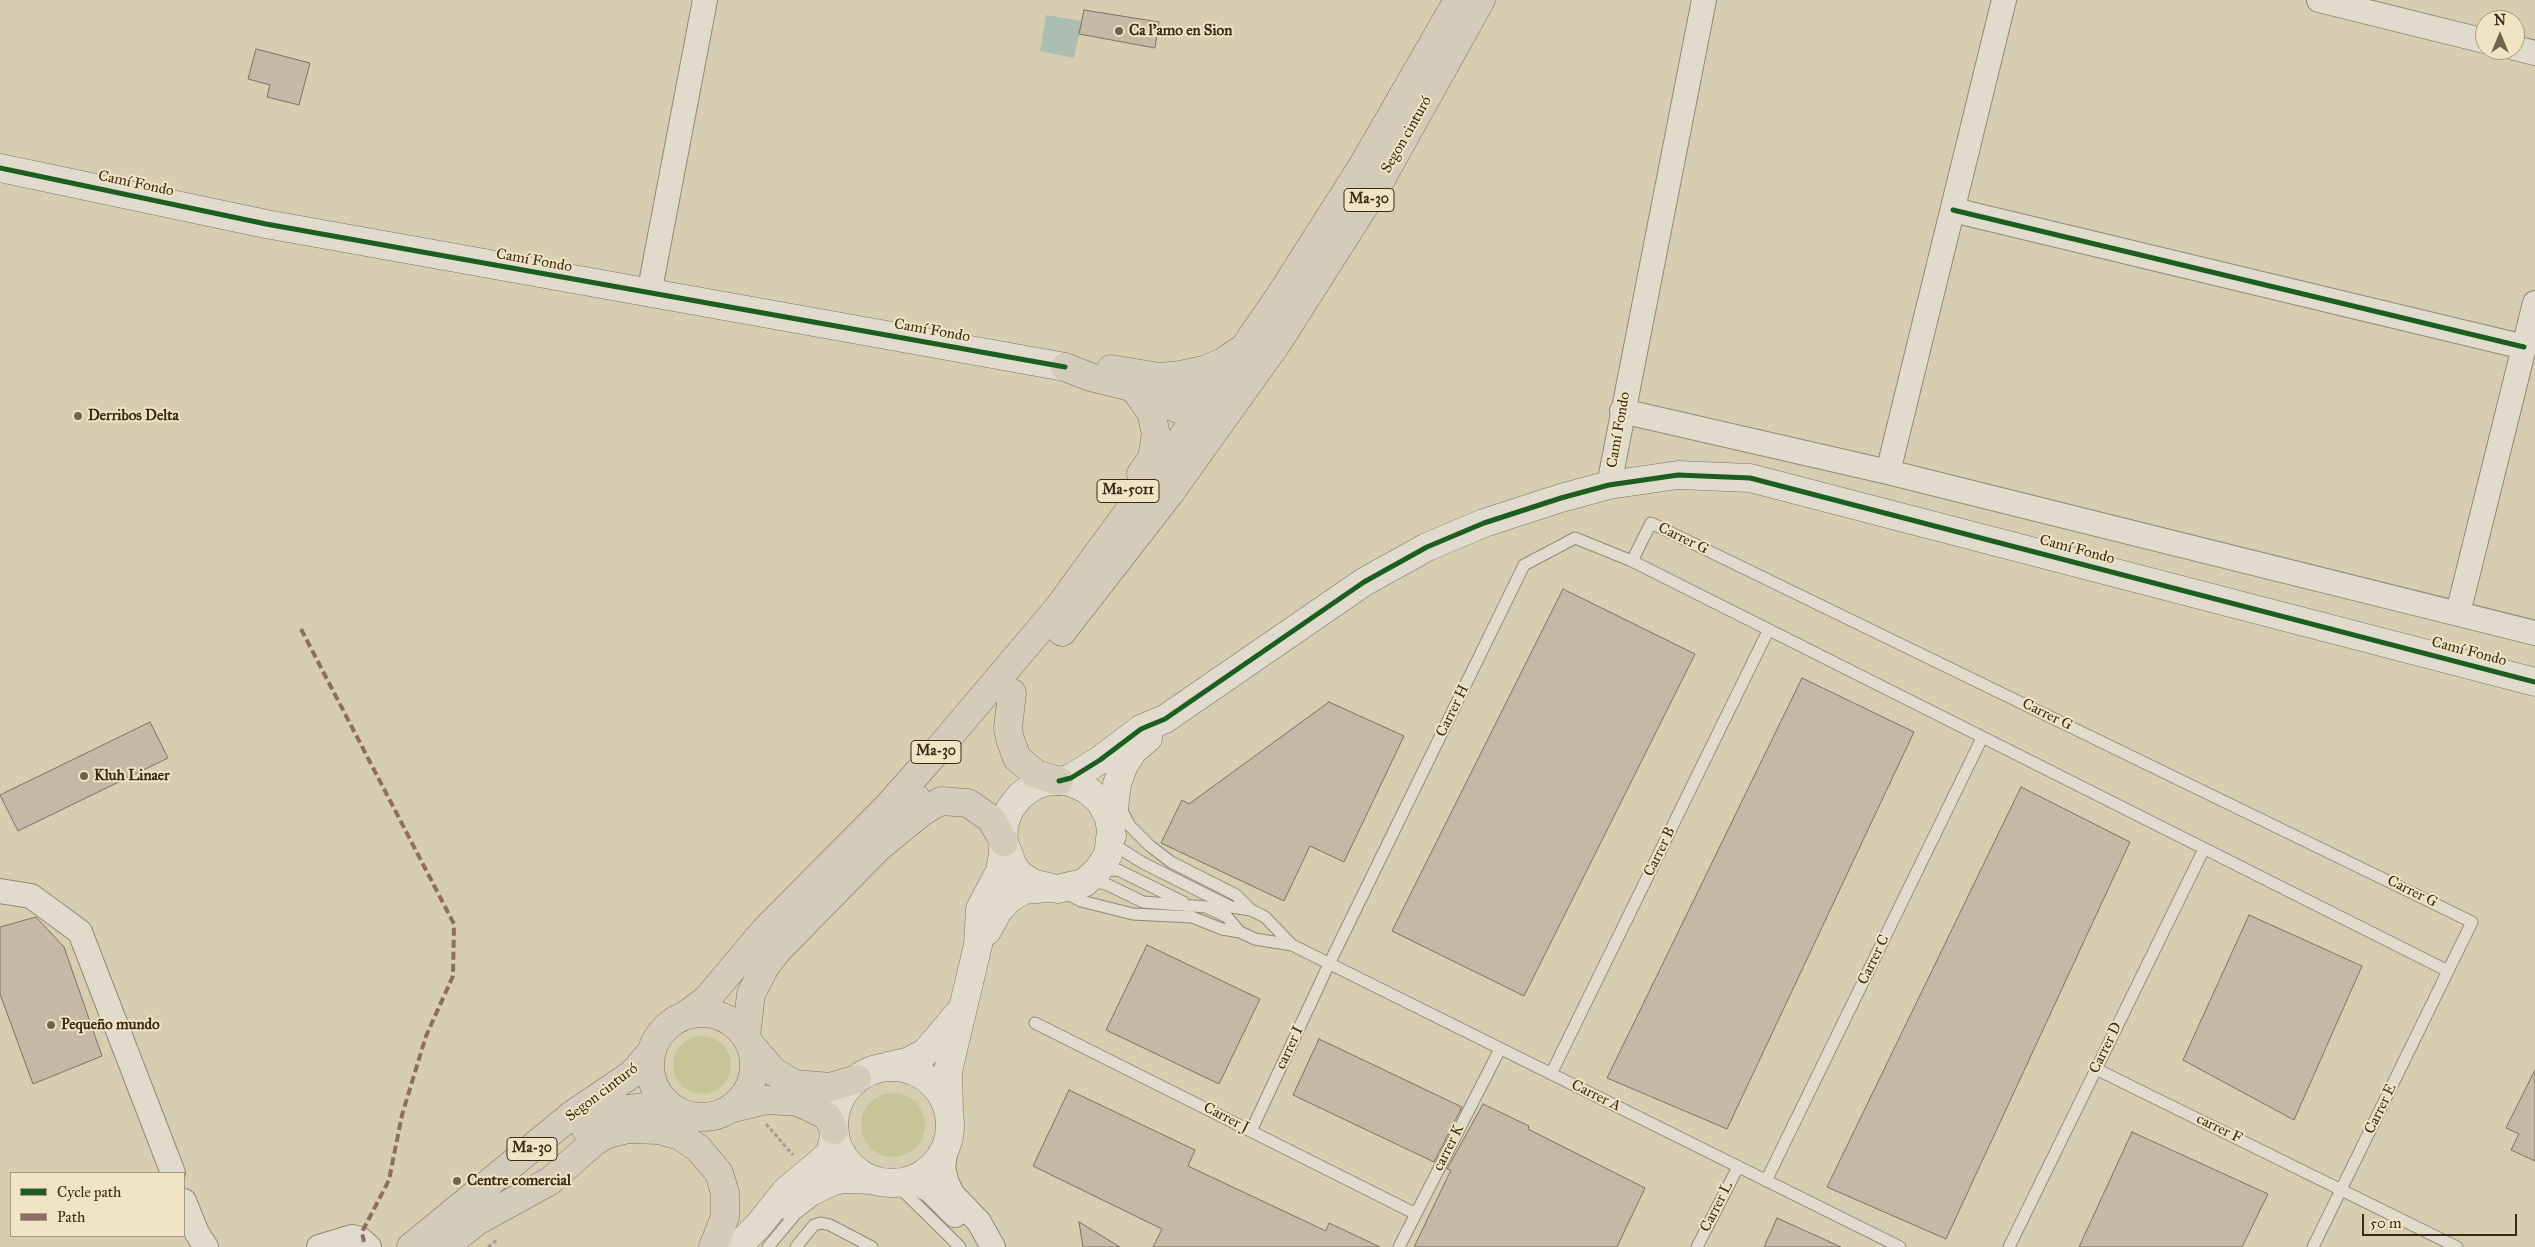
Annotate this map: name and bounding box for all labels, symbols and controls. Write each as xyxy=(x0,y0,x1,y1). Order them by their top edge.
north arrow xyxy=(2475,10,2525,60)
text: N xyxy=(2494,12,2506,29)
place label: Ca l'amo en Sion xyxy=(1129,22,1232,40)
marker: Ca l'amo en Sion xyxy=(1113,25,1125,37)
street label: Segon cinturó xyxy=(1378,93,1436,177)
street label: Camí Fondo xyxy=(96,167,176,201)
road number: Ma-30 xyxy=(1344,188,1394,212)
street label: Camí Fondo xyxy=(495,245,573,277)
street label: Camí Fondo xyxy=(893,315,971,347)
street label: Camí Fondo xyxy=(1603,391,1635,469)
place label: Derribos Delta xyxy=(88,407,179,425)
marker: Derribos Delta xyxy=(72,410,84,422)
road number: Ma-5011 xyxy=(1097,480,1159,502)
street label: Carrer G xyxy=(1655,519,1711,559)
street label: Camí Fondo xyxy=(2037,531,2117,569)
street label: Camí Fondo xyxy=(2429,633,2509,671)
street label: Carrer H xyxy=(1433,682,1473,740)
street label: Carrer G xyxy=(2019,695,2075,735)
road number: Ma-30 xyxy=(911,740,961,764)
place label: Kluh Linaer xyxy=(94,767,170,785)
marker: Kluh Linaer xyxy=(78,770,90,782)
street label: Carrer B xyxy=(1640,824,1680,880)
street label: Carrer G xyxy=(2384,872,2440,912)
street label: Carrer C xyxy=(1854,932,1894,988)
place label: Pequeño mundo xyxy=(61,1016,160,1034)
marker: Pequeño mundo xyxy=(45,1019,57,1031)
street label: Carrer D xyxy=(2086,1019,2126,1077)
street label: carrer I xyxy=(1272,1024,1308,1072)
street label: Segon cinturó xyxy=(562,1060,642,1126)
street label: Carrer A xyxy=(1568,1076,1624,1116)
street label: Carrer E xyxy=(2361,1081,2401,1137)
street label: Carrer J xyxy=(1200,1099,1252,1137)
street label: carrer F xyxy=(2193,1110,2245,1148)
street label: carrer K xyxy=(1430,1122,1468,1174)
road number: Ma-30 xyxy=(507,1138,557,1160)
legend xyxy=(10,1172,185,1237)
place label: Centre comercial xyxy=(467,1172,571,1190)
marker: Centre comercial xyxy=(451,1175,463,1187)
street label: Carrer L xyxy=(1697,1179,1737,1235)
text: Cycle path xyxy=(57,1183,121,1201)
scale bar xyxy=(2365,1204,2520,1236)
text: Path xyxy=(57,1208,85,1226)
text: 50 m xyxy=(2370,1214,2402,1232)

